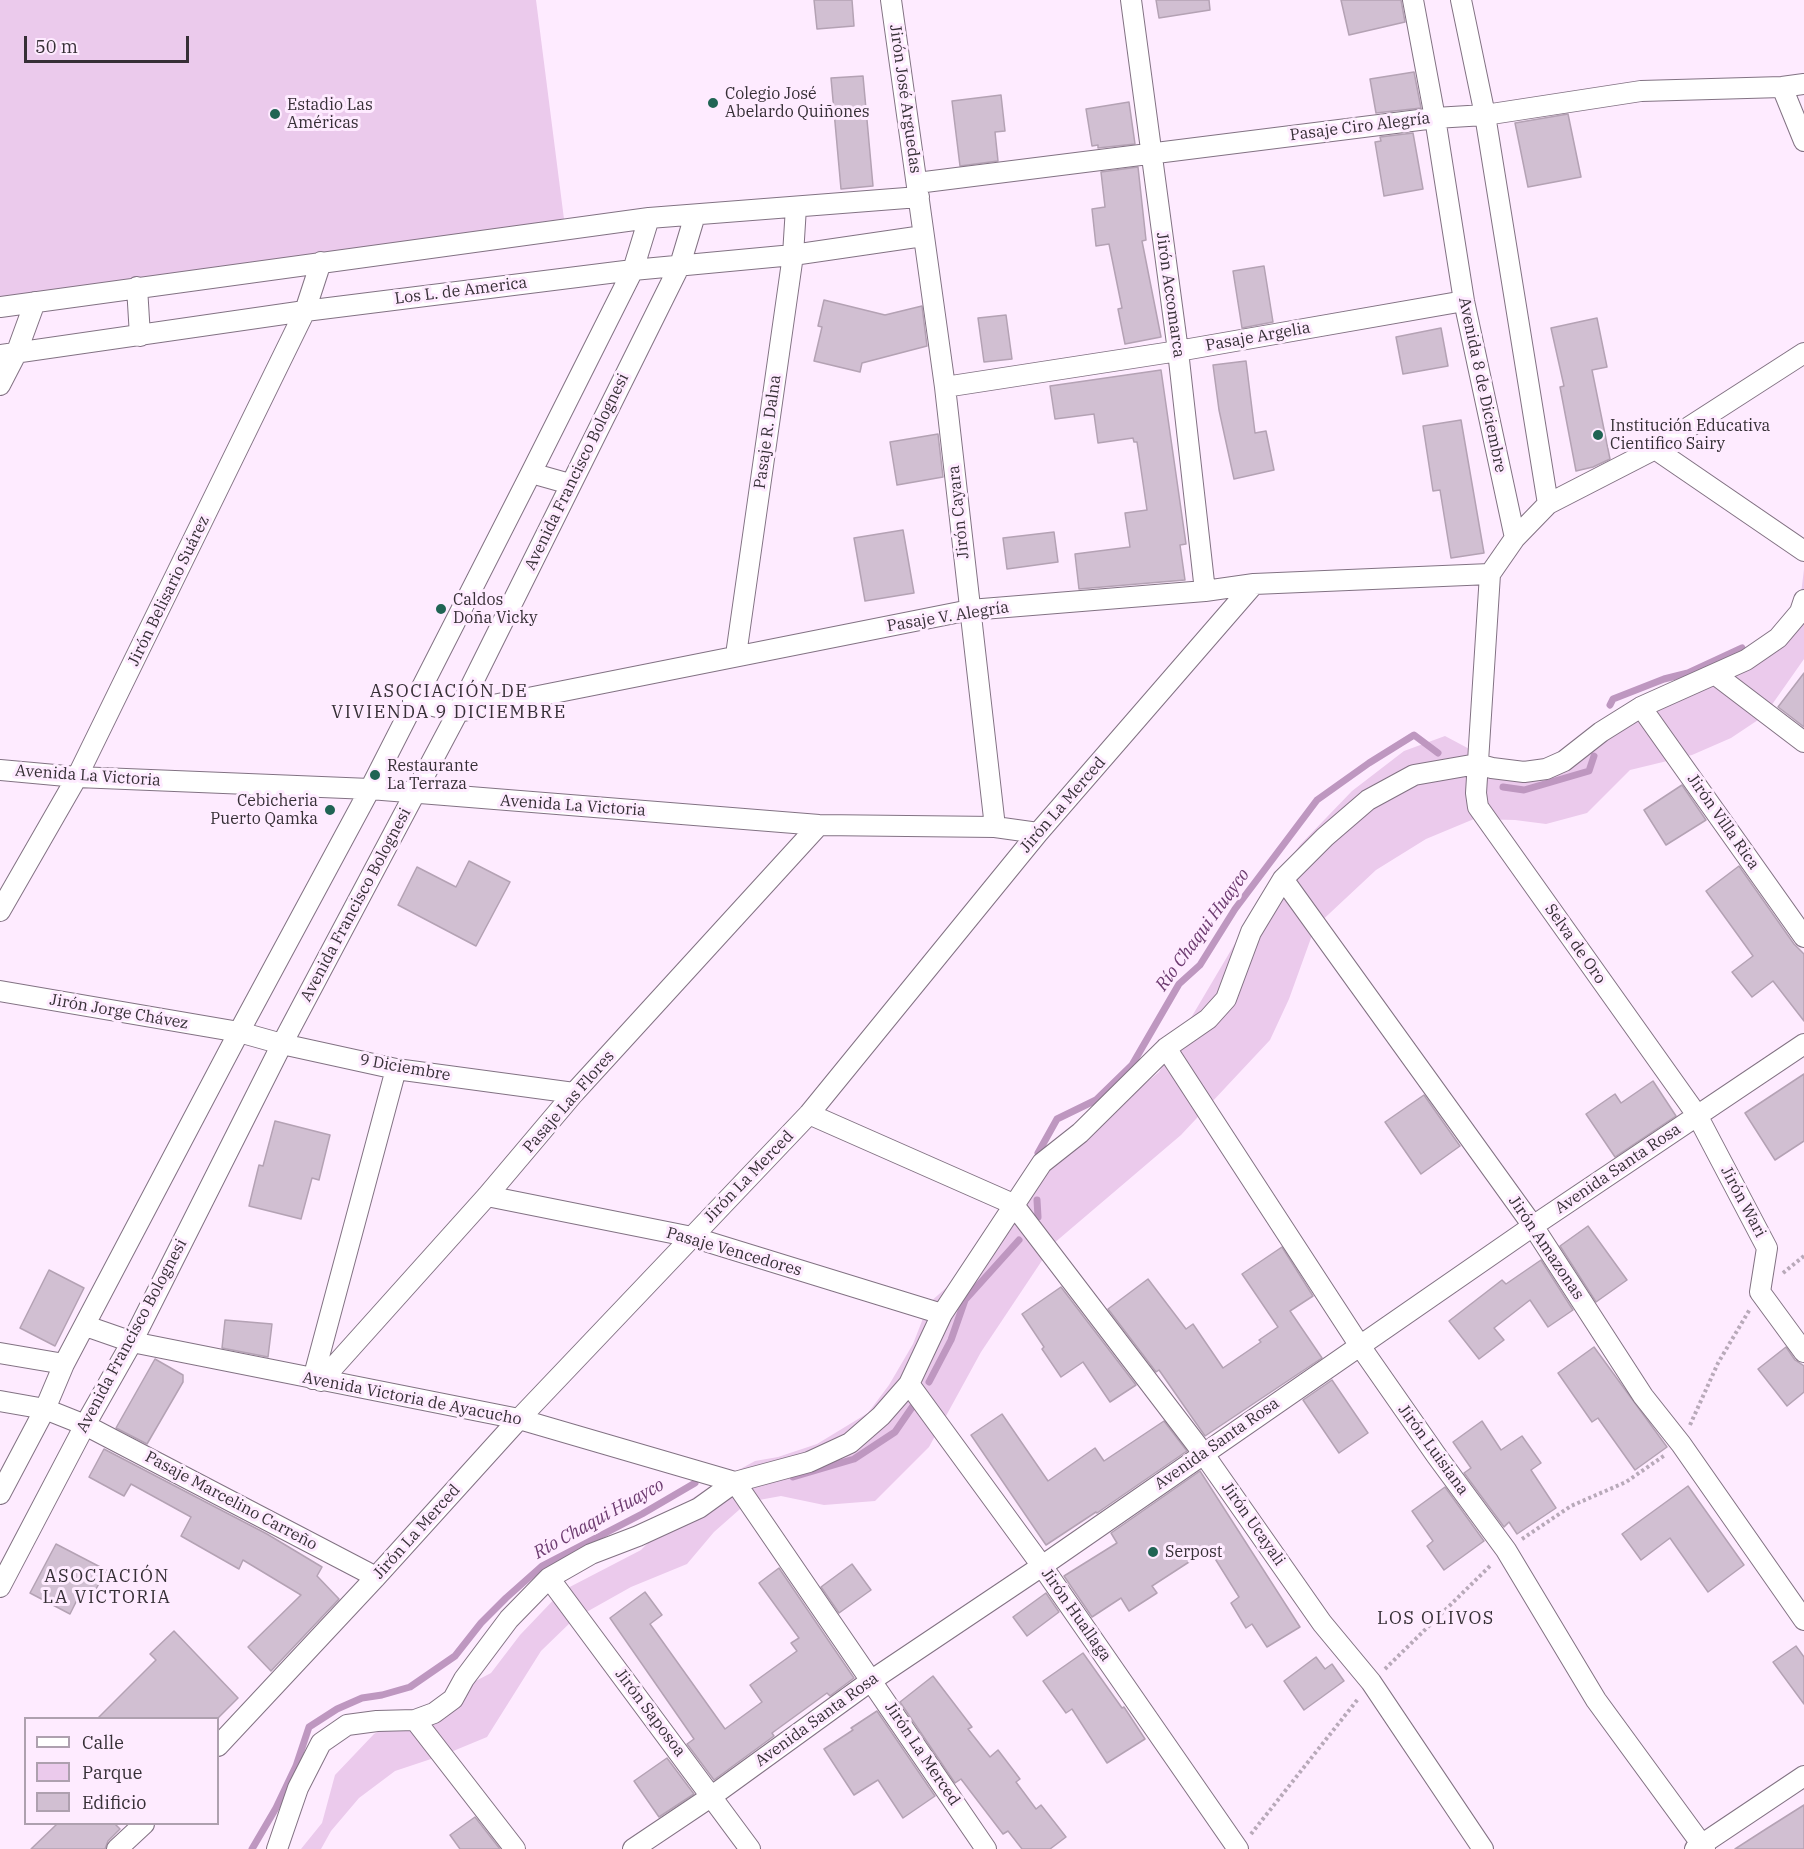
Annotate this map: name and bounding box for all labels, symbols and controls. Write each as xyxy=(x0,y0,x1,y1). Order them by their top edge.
street label: Jirón José Arguedas xyxy=(885,23,925,175)
scale bar xyxy=(27,24,192,62)
text: 50 m xyxy=(35,35,78,58)
place label: Colegio José Abelardo Quiñones xyxy=(725,84,870,122)
place label: Estadio Las Américas xyxy=(287,95,373,133)
marker: Colegio José Abelardo Quiñones xyxy=(706,96,720,110)
marker: Estadio Las Américas xyxy=(268,107,282,121)
street label: Pasaje Ciro Alegría xyxy=(1289,109,1431,145)
street label: Jirón Accomarca xyxy=(1152,231,1188,359)
street label: Los L. de America xyxy=(394,273,528,309)
street label: Avenida 8 de Diciembre xyxy=(1454,295,1510,475)
street label: Pasaje Argelia xyxy=(1204,318,1312,356)
street label: Avenida Francisco Bolognesi xyxy=(521,370,633,574)
street label: Pasaje R. Dalna xyxy=(750,374,786,490)
place label: Institución Educativa Cientifico Sairy xyxy=(1610,416,1770,454)
marker: Institución Educativa Cientifico Sairy xyxy=(1591,428,1605,442)
street label: Jirón Cayara xyxy=(945,464,973,560)
street label: Jirón Belisario Suárez xyxy=(124,513,214,669)
place label: Caldos Doña Vicky xyxy=(453,590,537,628)
street label: Pasaje V. Alegría xyxy=(886,598,1010,636)
marker: Caldos Doña Vicky xyxy=(434,602,448,616)
district label: ASOCIACIÓN DE VIVIENDA 9 DICIEMBRE xyxy=(331,681,567,724)
street label: Jirón La Merced xyxy=(1016,753,1110,857)
place label: Restaurante La Terraza xyxy=(387,756,478,794)
street label: Avenida La Victoria xyxy=(14,761,162,791)
marker: Restaurante La Terraza xyxy=(368,768,382,782)
street label: Jirón Villa Rica xyxy=(1683,770,1763,874)
place label: Cebicheria Puerto Qamka xyxy=(210,791,318,829)
street label: Avenida La Victoria xyxy=(499,791,647,821)
marker: Cebicheria Puerto Qamka xyxy=(323,803,337,817)
street label: Avenida Francisco Bolognesi xyxy=(297,805,415,1005)
water label: Río Chaqui Huayco xyxy=(1151,865,1255,995)
street label: Selva de Oro xyxy=(1540,900,1610,988)
street label: Jirón Jorge Chávez xyxy=(48,990,190,1034)
street label: Pasaje Las Flores xyxy=(519,1047,619,1157)
street label: 9 Diciembre xyxy=(358,1051,452,1085)
street label: Avenida Santa Rosa xyxy=(1551,1120,1685,1218)
street label: Jirón La Merced xyxy=(700,1127,798,1227)
street label: Jirón Wari xyxy=(1716,1163,1770,1241)
street label: Jirón Amazonas xyxy=(1504,1192,1588,1304)
street label: Pasaje Vencedores xyxy=(664,1224,804,1280)
street label: Avenida Francisco Bolognesi xyxy=(73,1236,191,1436)
street label: Avenida Victoria de Ayacucho xyxy=(301,1368,523,1430)
street label: Avenida Santa Rosa xyxy=(1151,1394,1283,1494)
street label: Jirón Luisiana xyxy=(1394,1401,1472,1499)
street label: Pasaje Marcelino Carreño xyxy=(142,1447,320,1555)
water label: Río Chaqui Huayco xyxy=(530,1474,668,1564)
street label: Jirón Ucayali xyxy=(1217,1479,1289,1569)
street label: Jirón La Merced xyxy=(370,1481,464,1583)
place label: Serpost xyxy=(1165,1542,1222,1562)
marker: Serpost xyxy=(1146,1545,1160,1559)
street label: Jirón Huallaga xyxy=(1037,1565,1115,1665)
district label: ASOCIACIÓN LA VICTORIA xyxy=(43,1566,171,1608)
district label: LOS OLIVOS xyxy=(1377,1608,1495,1630)
street label: Jirón Saposoa xyxy=(611,1665,689,1761)
street label: Avenida Santa Rosa xyxy=(752,1669,882,1771)
street label: Jirón La Merced xyxy=(880,1699,964,1809)
legend xyxy=(24,1717,219,1825)
text: Calle xyxy=(82,1731,124,1754)
text: Parque xyxy=(82,1761,142,1784)
text: Edificio xyxy=(82,1791,146,1814)

